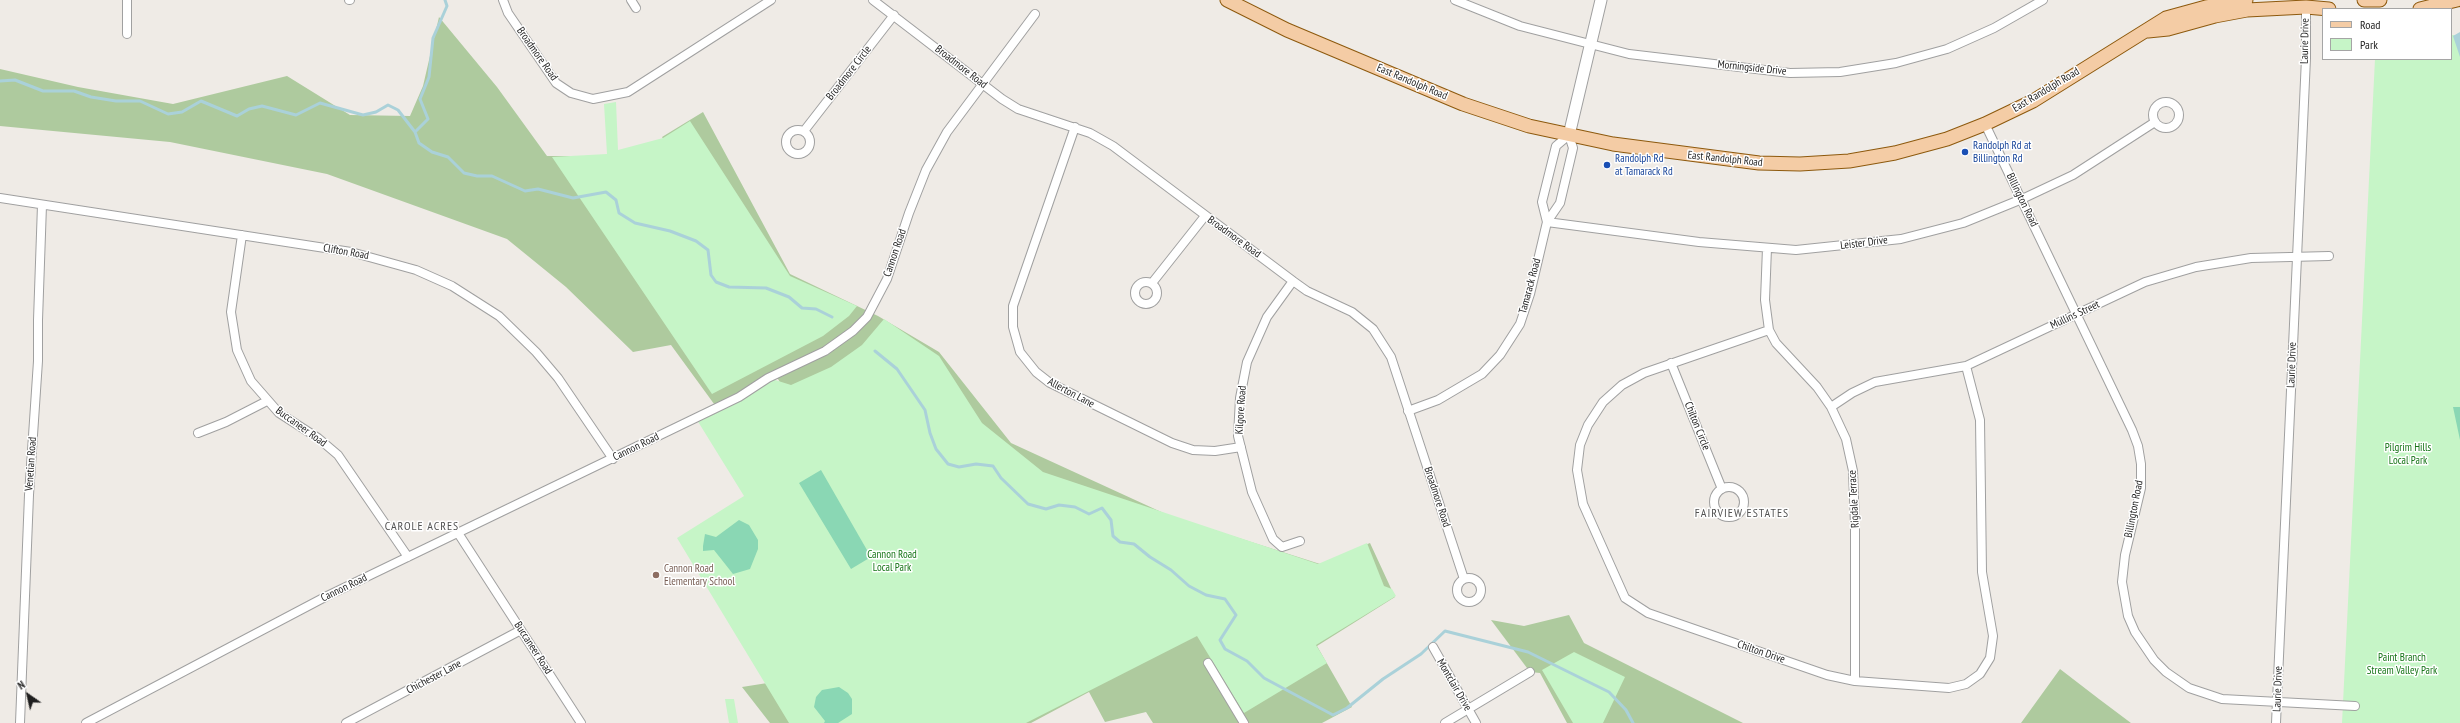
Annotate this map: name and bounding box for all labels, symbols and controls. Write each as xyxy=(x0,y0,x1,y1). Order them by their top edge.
legend xyxy=(2322,8,2452,60)
text: Road xyxy=(2360,17,2380,32)
street label: Laurie Drive xyxy=(2298,18,2312,64)
street label: Broadmore Road xyxy=(514,25,560,83)
text: Park xyxy=(2360,37,2378,52)
street label: Broadmore Circle xyxy=(824,43,874,103)
street label: Broadmore Road xyxy=(932,43,990,91)
street label: Morningside Drive xyxy=(1717,58,1787,78)
street label: East Randolph Road xyxy=(1375,61,1449,103)
street label: East Randolph Road xyxy=(2010,65,2082,115)
place label: Randolph Rd at Billington Rd xyxy=(1973,139,2031,165)
marker: Randolph Rd at Billington Rd xyxy=(1960,147,1970,157)
street label: East Randolph Road xyxy=(1687,148,1763,170)
place label: Randolph Rd at Tamarack Rd xyxy=(1615,152,1673,178)
marker: Randolph Rd at Tamarack Rd xyxy=(1602,160,1612,170)
street label: Billington Road xyxy=(2003,171,2041,229)
street label: Broadmore Road xyxy=(1205,213,1263,261)
street label: Cannon Road xyxy=(881,227,909,279)
street label: Leister Drive xyxy=(1840,234,1888,252)
street label: Clifton Road xyxy=(322,241,370,263)
street label: Tamarack Road xyxy=(1516,257,1544,315)
street label: Mullins Street xyxy=(2048,298,2102,332)
street label: Laurie Drive xyxy=(2285,342,2299,388)
street label: Allerton Lane xyxy=(1045,375,1097,411)
street label: Kilgore Road xyxy=(1233,385,1249,435)
street label: Chilton Circle xyxy=(1681,400,1713,452)
street label: Buccaneer Road xyxy=(273,404,329,450)
street label: Cannon Road xyxy=(611,430,661,464)
street label: Venetian Road xyxy=(23,437,39,491)
park label: Pilgrim Hills Local Park xyxy=(2385,441,2431,467)
street label: Broadmore Road xyxy=(1421,465,1453,529)
street label: Rigdale Terrace xyxy=(1846,470,1862,528)
street label: Billington Road xyxy=(2122,479,2146,539)
district label: FAIRVIEW ESTATES xyxy=(1695,507,1789,521)
district label: CAROLE ACRES xyxy=(385,520,459,534)
park label: Cannon Road Local Park xyxy=(867,548,917,574)
place label: Cannon Road Elementary School xyxy=(664,562,735,588)
marker: Cannon Road Elementary School xyxy=(651,570,661,580)
street label: Cannon Road xyxy=(319,571,369,605)
street label: Buccaneer Road xyxy=(511,619,555,677)
street label: Chilton Drive xyxy=(1735,638,1787,666)
park label: Paint Branch Stream Valley Park xyxy=(2367,651,2437,677)
street label: Chichester Lane xyxy=(404,657,464,697)
street label: Montclair Drive xyxy=(1434,657,1474,713)
street label: Laurie Drive xyxy=(2271,666,2285,712)
north arrow xyxy=(8,675,48,715)
text: N xyxy=(15,678,28,693)

